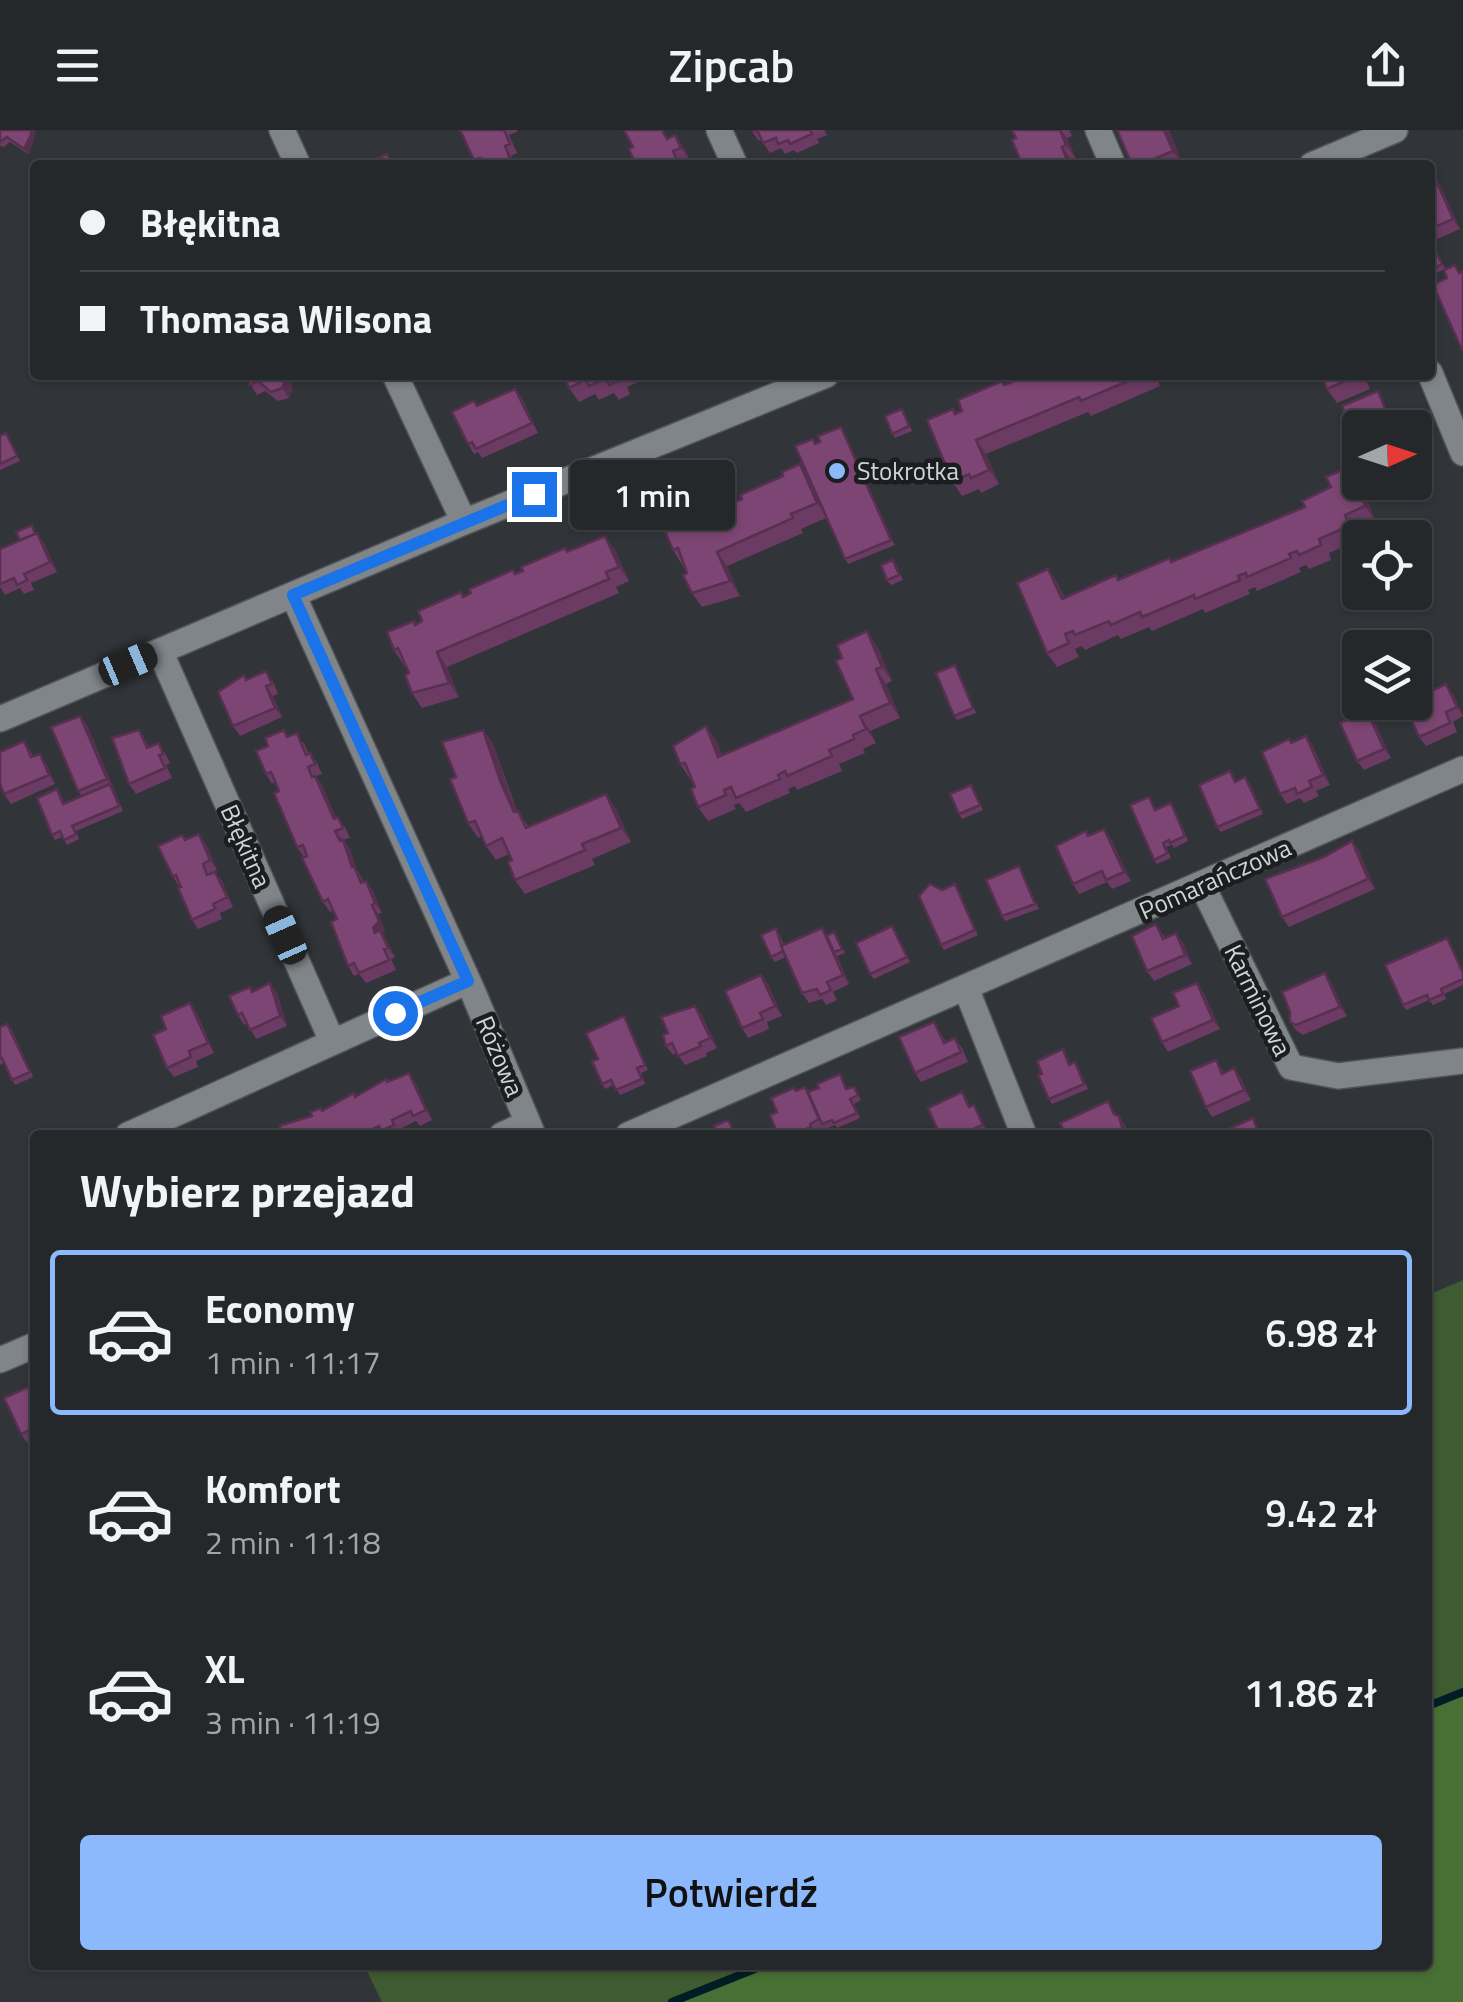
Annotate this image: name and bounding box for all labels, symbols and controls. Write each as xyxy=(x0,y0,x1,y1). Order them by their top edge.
text: Zipcab xyxy=(669,31,794,99)
icon: menu xyxy=(50,38,105,93)
icon: share xyxy=(1358,38,1413,93)
text: Błękitna xyxy=(140,194,281,252)
text: Thomasa Wilsona xyxy=(140,290,432,348)
north arrow xyxy=(1342,410,1432,500)
map controls xyxy=(1342,410,1432,720)
place label: Stokrotka xyxy=(857,452,959,490)
callout: 1 min xyxy=(569,459,734,529)
marker: Stokrotka xyxy=(826,460,848,482)
text: 1 min xyxy=(614,471,691,519)
route end xyxy=(512,472,557,517)
button: locate xyxy=(1342,520,1432,610)
button: layers xyxy=(1342,630,1432,720)
car xyxy=(95,638,161,690)
street label: Błękitna xyxy=(211,798,281,894)
street label: Pomarańczowa xyxy=(1133,828,1297,929)
car xyxy=(259,901,311,969)
street label: Karminowa xyxy=(1215,938,1302,1063)
route start xyxy=(373,991,418,1036)
street label: Różowa xyxy=(466,1010,534,1103)
text: Wybierz przejazd xyxy=(80,1156,415,1224)
text: Economy xyxy=(205,1280,355,1338)
icon: car xyxy=(85,1288,175,1378)
text: 6.98 zł xyxy=(1265,1304,1377,1362)
text: 1 min · 11:17 xyxy=(205,1338,381,1386)
text: Komfort xyxy=(205,1460,341,1518)
icon: car xyxy=(85,1468,175,1558)
text: 9.42 zł xyxy=(1265,1484,1377,1542)
text: 2 min · 11:18 xyxy=(205,1518,381,1566)
text: XL xyxy=(205,1640,245,1698)
icon: car xyxy=(85,1648,175,1738)
text: 11.86 zł xyxy=(1244,1664,1377,1722)
text: 3 min · 11:19 xyxy=(205,1698,381,1746)
button: Potwierdź xyxy=(80,1835,1382,1950)

